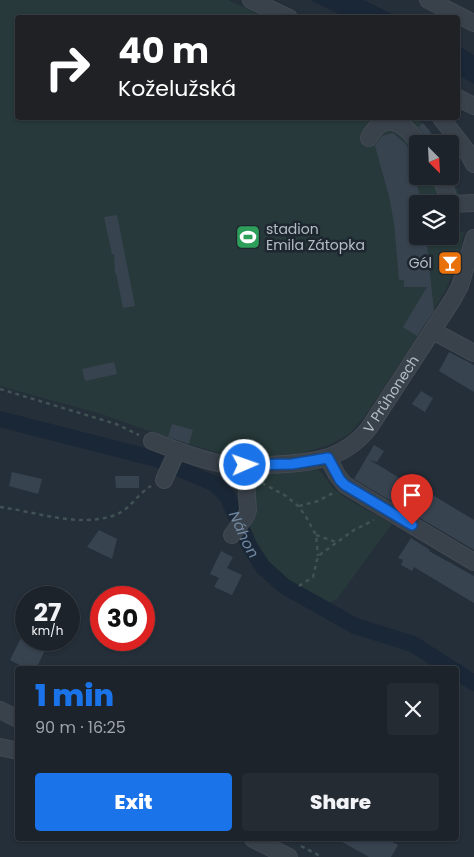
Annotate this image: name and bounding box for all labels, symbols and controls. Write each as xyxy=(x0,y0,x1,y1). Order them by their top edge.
text: 40 m xyxy=(118,26,209,75)
icon: right xyxy=(35,35,100,100)
text: Koželužská xyxy=(118,73,236,104)
north arrow xyxy=(409,135,459,185)
map controls xyxy=(409,135,459,245)
button: layers xyxy=(409,195,459,245)
place label: stadion Emila Zátopka xyxy=(266,219,365,255)
sports icon: stadion Emila Zátopka xyxy=(235,224,261,250)
bar icon: Gól xyxy=(437,250,463,276)
place label: Gól xyxy=(409,253,432,273)
street label: V Průhonech xyxy=(359,351,424,437)
position arrow xyxy=(218,438,270,490)
pin xyxy=(391,474,433,525)
icon: arrive xyxy=(398,481,426,509)
water label: Náhon xyxy=(224,507,265,562)
speed limit sign: 30 xyxy=(90,586,155,651)
text: 27 xyxy=(34,595,61,630)
text: km/h xyxy=(32,622,63,639)
text: 1 min xyxy=(35,674,114,717)
button: close xyxy=(387,683,439,735)
text: 90 m · 16:25 xyxy=(35,716,126,739)
button: Exit xyxy=(35,773,232,831)
button: Share xyxy=(242,773,439,831)

